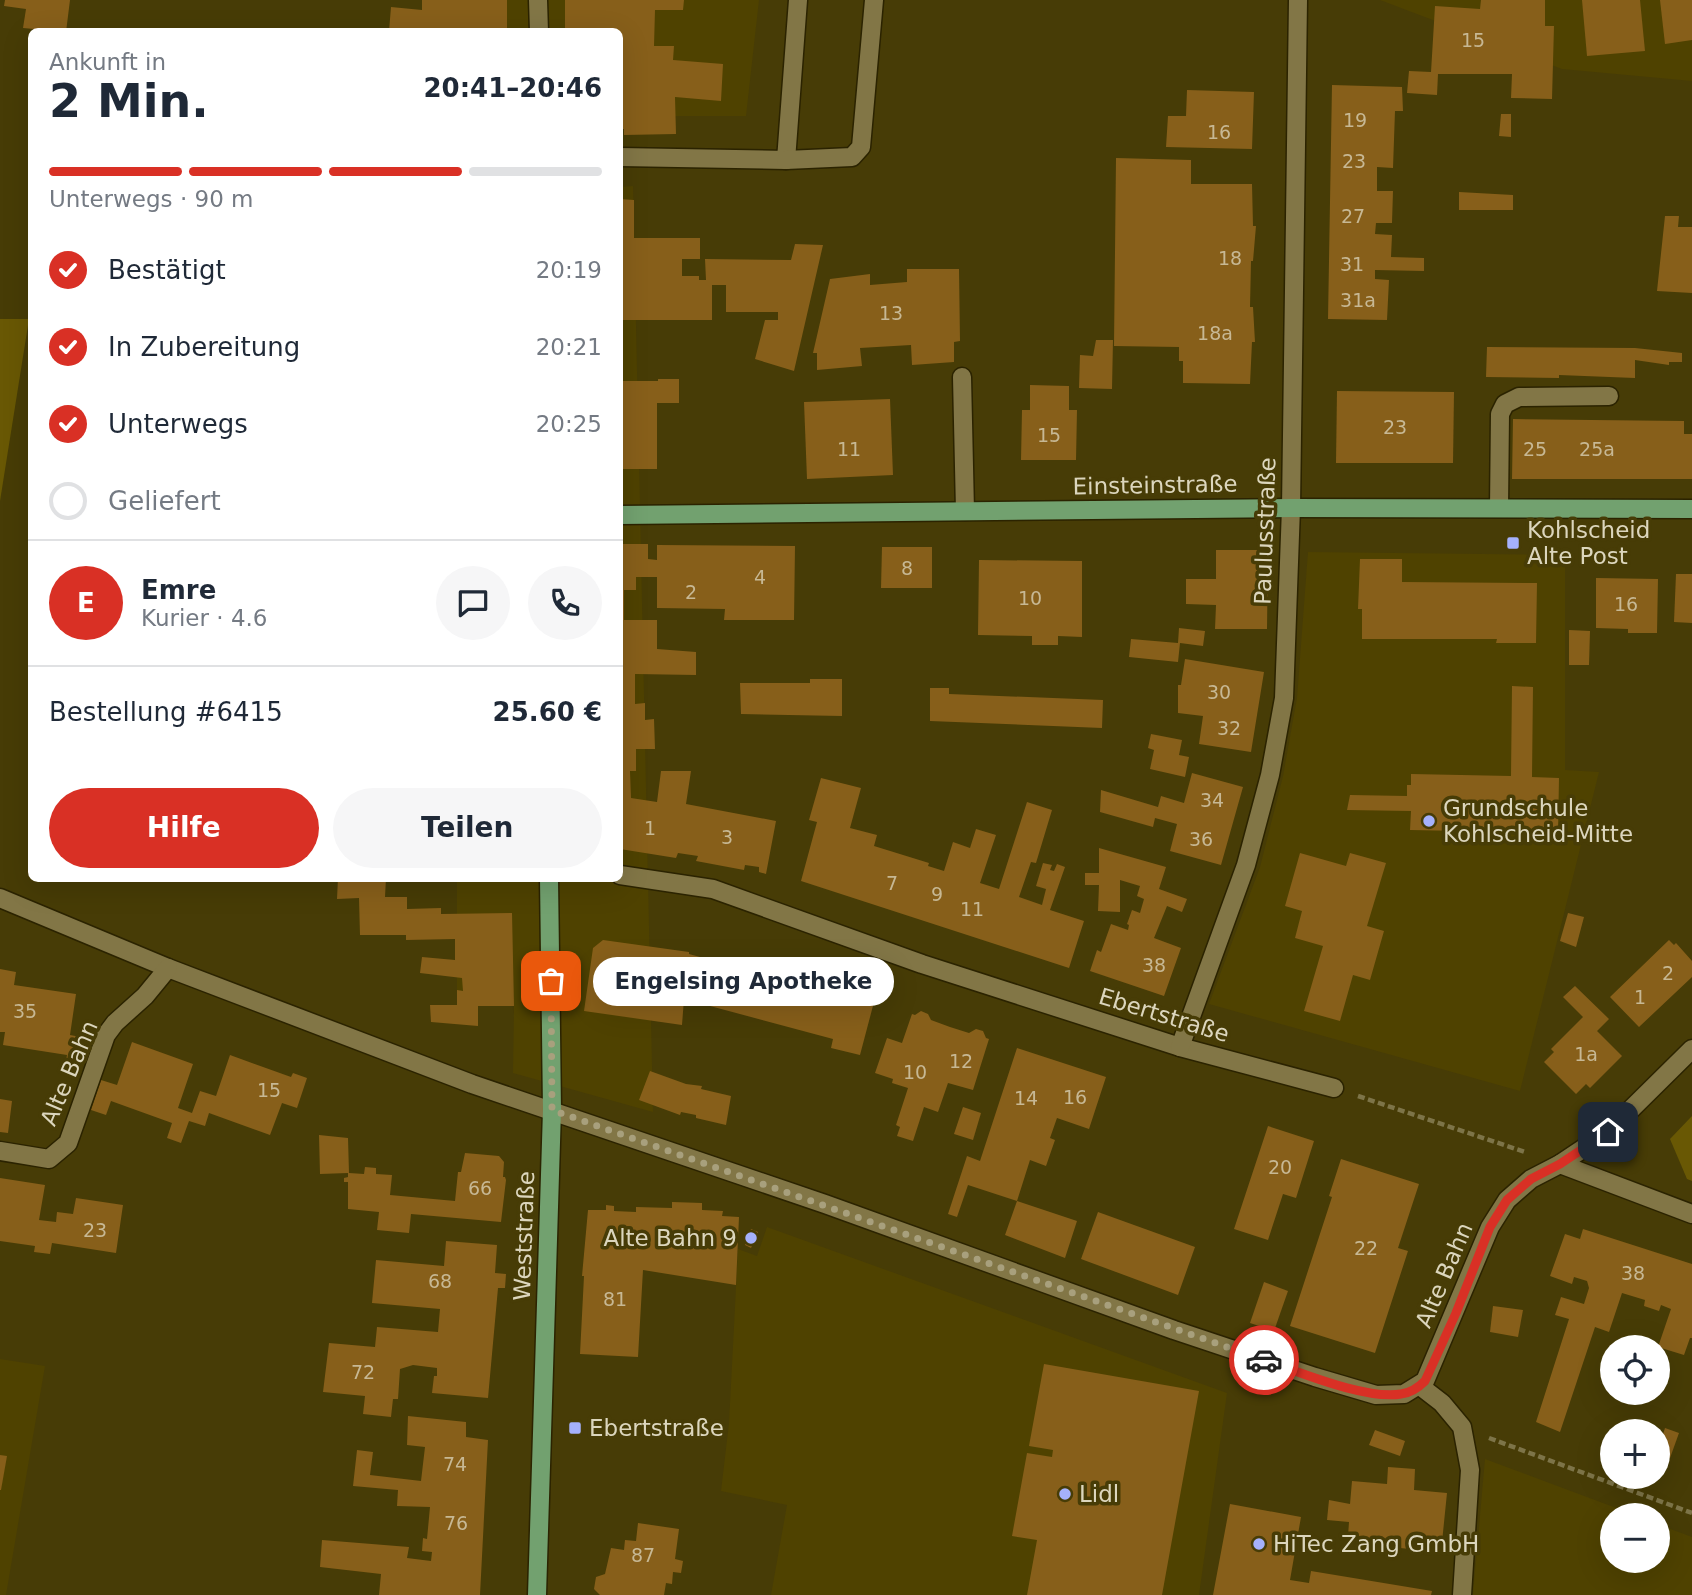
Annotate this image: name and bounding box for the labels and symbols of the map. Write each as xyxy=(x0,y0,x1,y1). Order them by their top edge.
house number: 15 xyxy=(1461,29,1485,51)
house number: 19 xyxy=(1343,109,1367,131)
house number: 16 xyxy=(1207,121,1231,143)
house number: 23 xyxy=(1342,150,1366,172)
house number: 27 xyxy=(1341,205,1365,227)
house number: 18 xyxy=(1218,247,1242,269)
house number: 31 xyxy=(1340,253,1364,275)
house number: 31a xyxy=(1340,289,1376,311)
house number: 13 xyxy=(879,302,903,324)
house number: 18a xyxy=(1197,322,1233,344)
house number: 23 xyxy=(1383,416,1407,438)
house number: 15 xyxy=(1037,424,1061,446)
house number: 11 xyxy=(837,438,861,460)
house number: 25 xyxy=(1523,438,1547,460)
house number: 25a xyxy=(1579,438,1615,460)
street label: Paulusstraße xyxy=(1249,457,1281,605)
street label: Einsteinstraße xyxy=(1072,471,1238,499)
place label: Kohlscheid Alte Post xyxy=(1527,517,1650,569)
marker: Kohlscheid Alte Post xyxy=(1505,535,1521,551)
house number: 8 xyxy=(901,557,913,579)
house number: 4 xyxy=(754,566,766,588)
house number: 2 xyxy=(685,581,697,603)
house number: 10 xyxy=(1018,587,1042,609)
house number: 16 xyxy=(1614,593,1638,615)
house number: 30 xyxy=(1207,681,1231,703)
house number: 32 xyxy=(1217,717,1241,739)
house number: 34 xyxy=(1200,789,1224,811)
place label: Grundschule Kohlscheid-Mitte xyxy=(1443,795,1633,847)
marker: Grundschule Kohlscheid-Mitte xyxy=(1421,813,1437,829)
house number: 1 xyxy=(644,817,656,839)
house number: 3 xyxy=(721,826,733,848)
house number: 36 xyxy=(1189,828,1213,850)
house number: 7 xyxy=(886,872,898,894)
house number: 9 xyxy=(931,883,943,905)
house number: 11 xyxy=(960,898,984,920)
pin xyxy=(521,951,581,1011)
house number: 38 xyxy=(1142,954,1166,976)
callout: Engelsing Apotheke xyxy=(593,956,894,1006)
house number: 2 xyxy=(1662,962,1674,984)
street label: Ebertstraße xyxy=(1096,983,1232,1047)
house number: 1 xyxy=(1634,986,1646,1008)
house number: 35 xyxy=(13,1000,37,1022)
street label: Alte Bahn xyxy=(35,1017,103,1129)
house number: 1a xyxy=(1574,1043,1598,1065)
house number: 12 xyxy=(949,1050,973,1072)
house number: 10 xyxy=(903,1061,927,1083)
house number: 15 xyxy=(257,1079,281,1101)
house number: 16 xyxy=(1063,1086,1087,1108)
house number: 14 xyxy=(1014,1087,1038,1109)
pin xyxy=(1578,1102,1638,1162)
house number: 20 xyxy=(1268,1156,1292,1178)
street label: Weststraße xyxy=(509,1171,539,1301)
house number: 66 xyxy=(468,1177,492,1199)
house number: 23 xyxy=(83,1219,107,1241)
street label: Alte Bahn xyxy=(1410,1219,1478,1331)
place label: Alte Bahn 9 xyxy=(603,1225,737,1251)
marker: Alte Bahn 9 xyxy=(743,1230,759,1246)
house number: 22 xyxy=(1354,1237,1378,1259)
house number: 38 xyxy=(1621,1262,1645,1284)
house number: 68 xyxy=(428,1270,452,1292)
house number: 81 xyxy=(603,1288,627,1310)
courier xyxy=(1229,1325,1299,1395)
house number: 72 xyxy=(351,1361,375,1383)
place label: Ebertstraße xyxy=(589,1415,724,1441)
marker: Ebertstraße xyxy=(567,1420,583,1436)
house number: 74 xyxy=(443,1453,467,1475)
place label: Lidl xyxy=(1079,1481,1119,1507)
marker: Lidl xyxy=(1057,1486,1073,1502)
house number: 76 xyxy=(444,1512,468,1534)
place label: HiTec Zang GmbH xyxy=(1273,1531,1479,1557)
marker: HiTec Zang GmbH xyxy=(1251,1536,1267,1552)
house number: 87 xyxy=(631,1544,655,1566)

